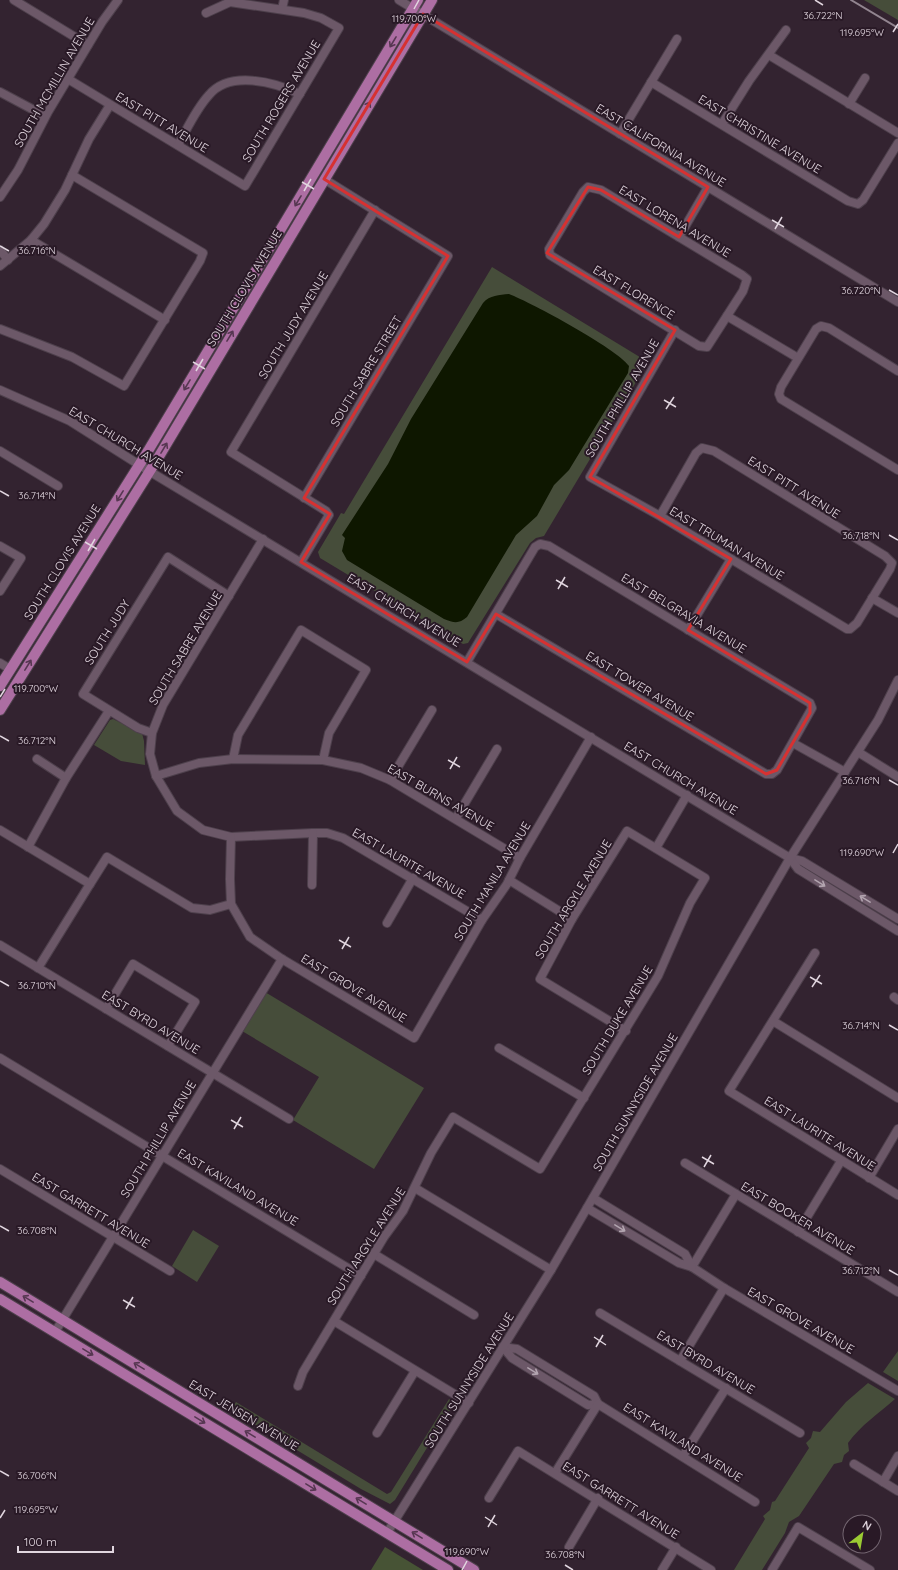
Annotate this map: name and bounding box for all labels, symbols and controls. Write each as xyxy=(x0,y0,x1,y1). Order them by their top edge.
text: 36.722°N xyxy=(803,9,843,22)
text: 119.700°W xyxy=(392,12,437,25)
street label: SOUTH MCMILLIN AVENUE xyxy=(11,14,98,150)
text: 119.695°W xyxy=(840,26,884,39)
one-way arrow xyxy=(389,36,397,48)
street label: SOUTH ROGERS AVENUE xyxy=(239,37,323,165)
street label: EAST PITT AVENUE xyxy=(113,88,211,156)
street label: EAST CHRISTINE AVENUE xyxy=(696,91,824,177)
street label: EAST CALIFORNIA AVENUE xyxy=(593,100,729,190)
one-way arrow xyxy=(364,101,372,113)
street label: EAST LORENA AVENUE xyxy=(616,182,734,260)
one-way arrow xyxy=(293,195,301,207)
street label: SOUTH CLOVIS AVENUE xyxy=(203,227,285,349)
text: 36.716°N xyxy=(18,244,56,257)
street label: EAST FLORENCE xyxy=(591,262,678,322)
street label: SOUTH JUDY AVENUE xyxy=(255,268,331,382)
text: 36.720°N xyxy=(841,284,881,297)
street label: SOUTH SABRE STREET xyxy=(327,313,405,429)
one-way arrow xyxy=(227,330,235,342)
street label: SOUTH PHILLIP AVENUE xyxy=(582,336,662,460)
one-way arrow xyxy=(183,379,191,391)
street label: EAST CHURCH AVENUE xyxy=(66,403,186,483)
one-way arrow xyxy=(160,442,168,454)
street label: EAST PITT AVENUE xyxy=(745,453,843,521)
text: 36.714°N xyxy=(18,489,56,502)
one-way arrow xyxy=(116,490,124,501)
street label: SOUTH CLOVIS AVENUE xyxy=(20,501,104,623)
street label: EAST TRUMAN AVENUE xyxy=(667,503,787,583)
text: 36.718°N xyxy=(842,529,880,542)
street label: EAST CHURCH AVENUE xyxy=(344,570,464,650)
street label: EAST BELGRAVIA AVENUE xyxy=(619,570,749,656)
street label: SOUTH SABRE AVENUE xyxy=(145,588,225,707)
street label: SOUTH JUDY xyxy=(81,596,133,667)
street label: EAST TOWER AVENUE xyxy=(583,648,697,724)
one-way arrow xyxy=(24,660,32,671)
text: 119.700°W xyxy=(14,682,59,695)
text: 36.712°N xyxy=(18,734,56,747)
street label: EAST CHURCH AVENUE xyxy=(621,738,741,818)
street label: EAST BURNS AVENUE xyxy=(385,760,497,834)
text: 36.716°N xyxy=(842,774,880,787)
street label: SOUTH MANILA AVENUE xyxy=(451,819,534,943)
street label: EAST LAURITE AVENUE xyxy=(350,824,468,902)
street label: SOUTH ARGYLE AVENUE xyxy=(532,837,615,961)
text: 119.690°W xyxy=(840,846,884,859)
one-way arrow xyxy=(814,879,826,887)
one-way arrow xyxy=(859,894,871,902)
street label: EAST GROVE AVENUE xyxy=(298,950,410,1026)
street label: SOUTH DUKE AVENUE xyxy=(578,963,656,1077)
text: 36.710°N xyxy=(18,979,56,992)
street label: EAST BYRD AVENUE xyxy=(99,987,203,1057)
text: 36.714°N xyxy=(842,1019,880,1032)
street label: SOUTH SUNNYSIDE AVENUE xyxy=(589,1030,681,1174)
street label: SOUTH PHILLIP AVENUE xyxy=(117,1077,199,1200)
street label: EAST LAURITE AVENUE xyxy=(762,1093,879,1173)
street label: EAST KAVILAND AVENUE xyxy=(175,1145,301,1229)
street label: EAST GARRETT AVENUE xyxy=(29,1169,153,1251)
street label: EAST BOOKER AVENUE xyxy=(738,1178,858,1258)
street label: SOUTH ARGYLE AVENUE xyxy=(324,1184,409,1308)
text: 36.708°N xyxy=(17,1224,57,1237)
one-way arrow xyxy=(614,1224,625,1232)
text: 36.712°N xyxy=(842,1264,880,1277)
street label: EAST GROVE AVENUE xyxy=(745,1283,857,1357)
one-way arrow xyxy=(23,1295,34,1303)
street label: SOUTH SUNNYSIDE AVENUE xyxy=(421,1309,517,1450)
street label: EAST BYRD AVENUE xyxy=(654,1327,758,1397)
one-way arrow xyxy=(82,1349,94,1357)
one-way arrow xyxy=(133,1362,145,1370)
one-way arrow xyxy=(527,1367,538,1375)
street label: EAST JENSEN AVENUE xyxy=(186,1376,302,1454)
street label: EAST KAVILAND AVENUE xyxy=(621,1399,746,1485)
one-way arrow xyxy=(194,1416,206,1424)
one-way arrow xyxy=(244,1429,256,1437)
street label: EAST GARRETT AVENUE xyxy=(560,1458,682,1542)
text: 36.706°N xyxy=(17,1469,57,1482)
one-way arrow xyxy=(305,1483,317,1491)
one-way arrow xyxy=(355,1497,367,1505)
text: 119.695°W xyxy=(14,1503,58,1516)
north arrow xyxy=(842,1514,882,1554)
text: N xyxy=(860,1517,874,1534)
scale bar xyxy=(18,1528,113,1554)
one-way arrow xyxy=(411,1531,423,1539)
text: 100 m xyxy=(24,1534,57,1549)
text: 119.690°W xyxy=(445,1545,489,1558)
text: 36.708°N xyxy=(545,1548,585,1561)

